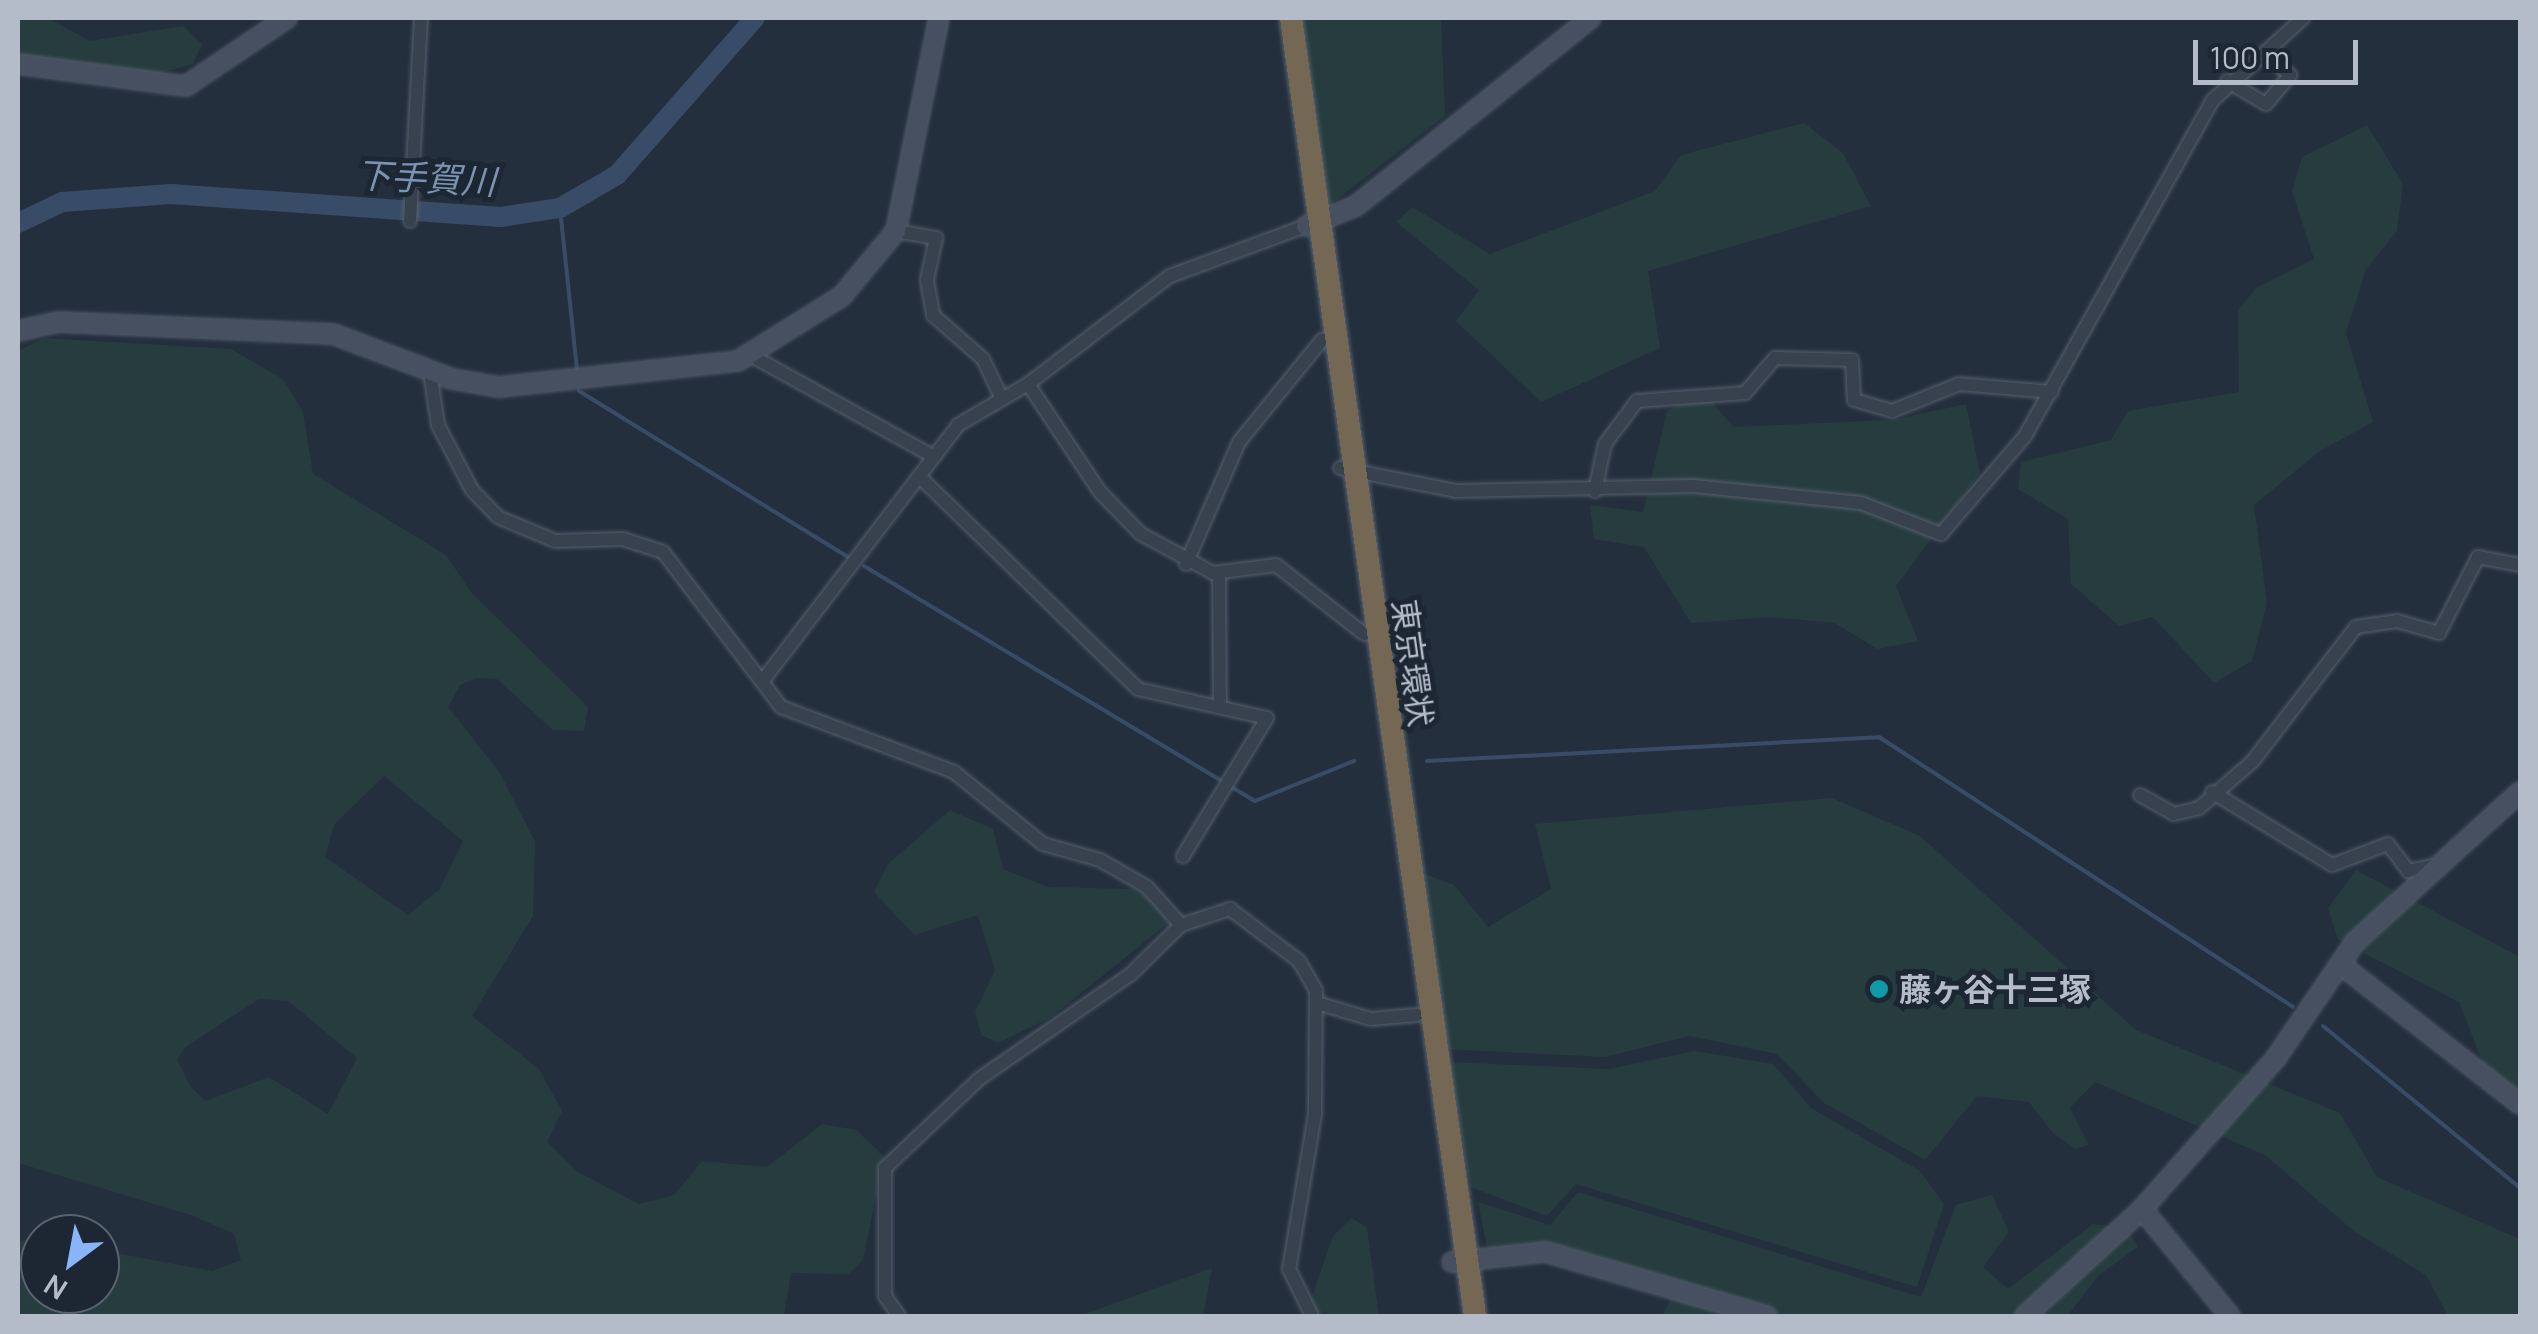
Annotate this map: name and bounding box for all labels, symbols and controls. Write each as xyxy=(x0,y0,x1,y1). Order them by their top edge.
scale bar xyxy=(2198,20,2363,82)
text: 100 m xyxy=(2210,37,2290,78)
water label: 下手賀川 xyxy=(355,153,497,203)
street label: 東京環状 xyxy=(1385,597,1441,729)
place label: 藤ヶ谷十三塚 xyxy=(1899,970,2091,1008)
marker: 藤ヶ谷十三塚 xyxy=(1868,978,1890,1000)
north arrow xyxy=(20,1214,120,1314)
text: N xyxy=(37,1266,74,1309)

